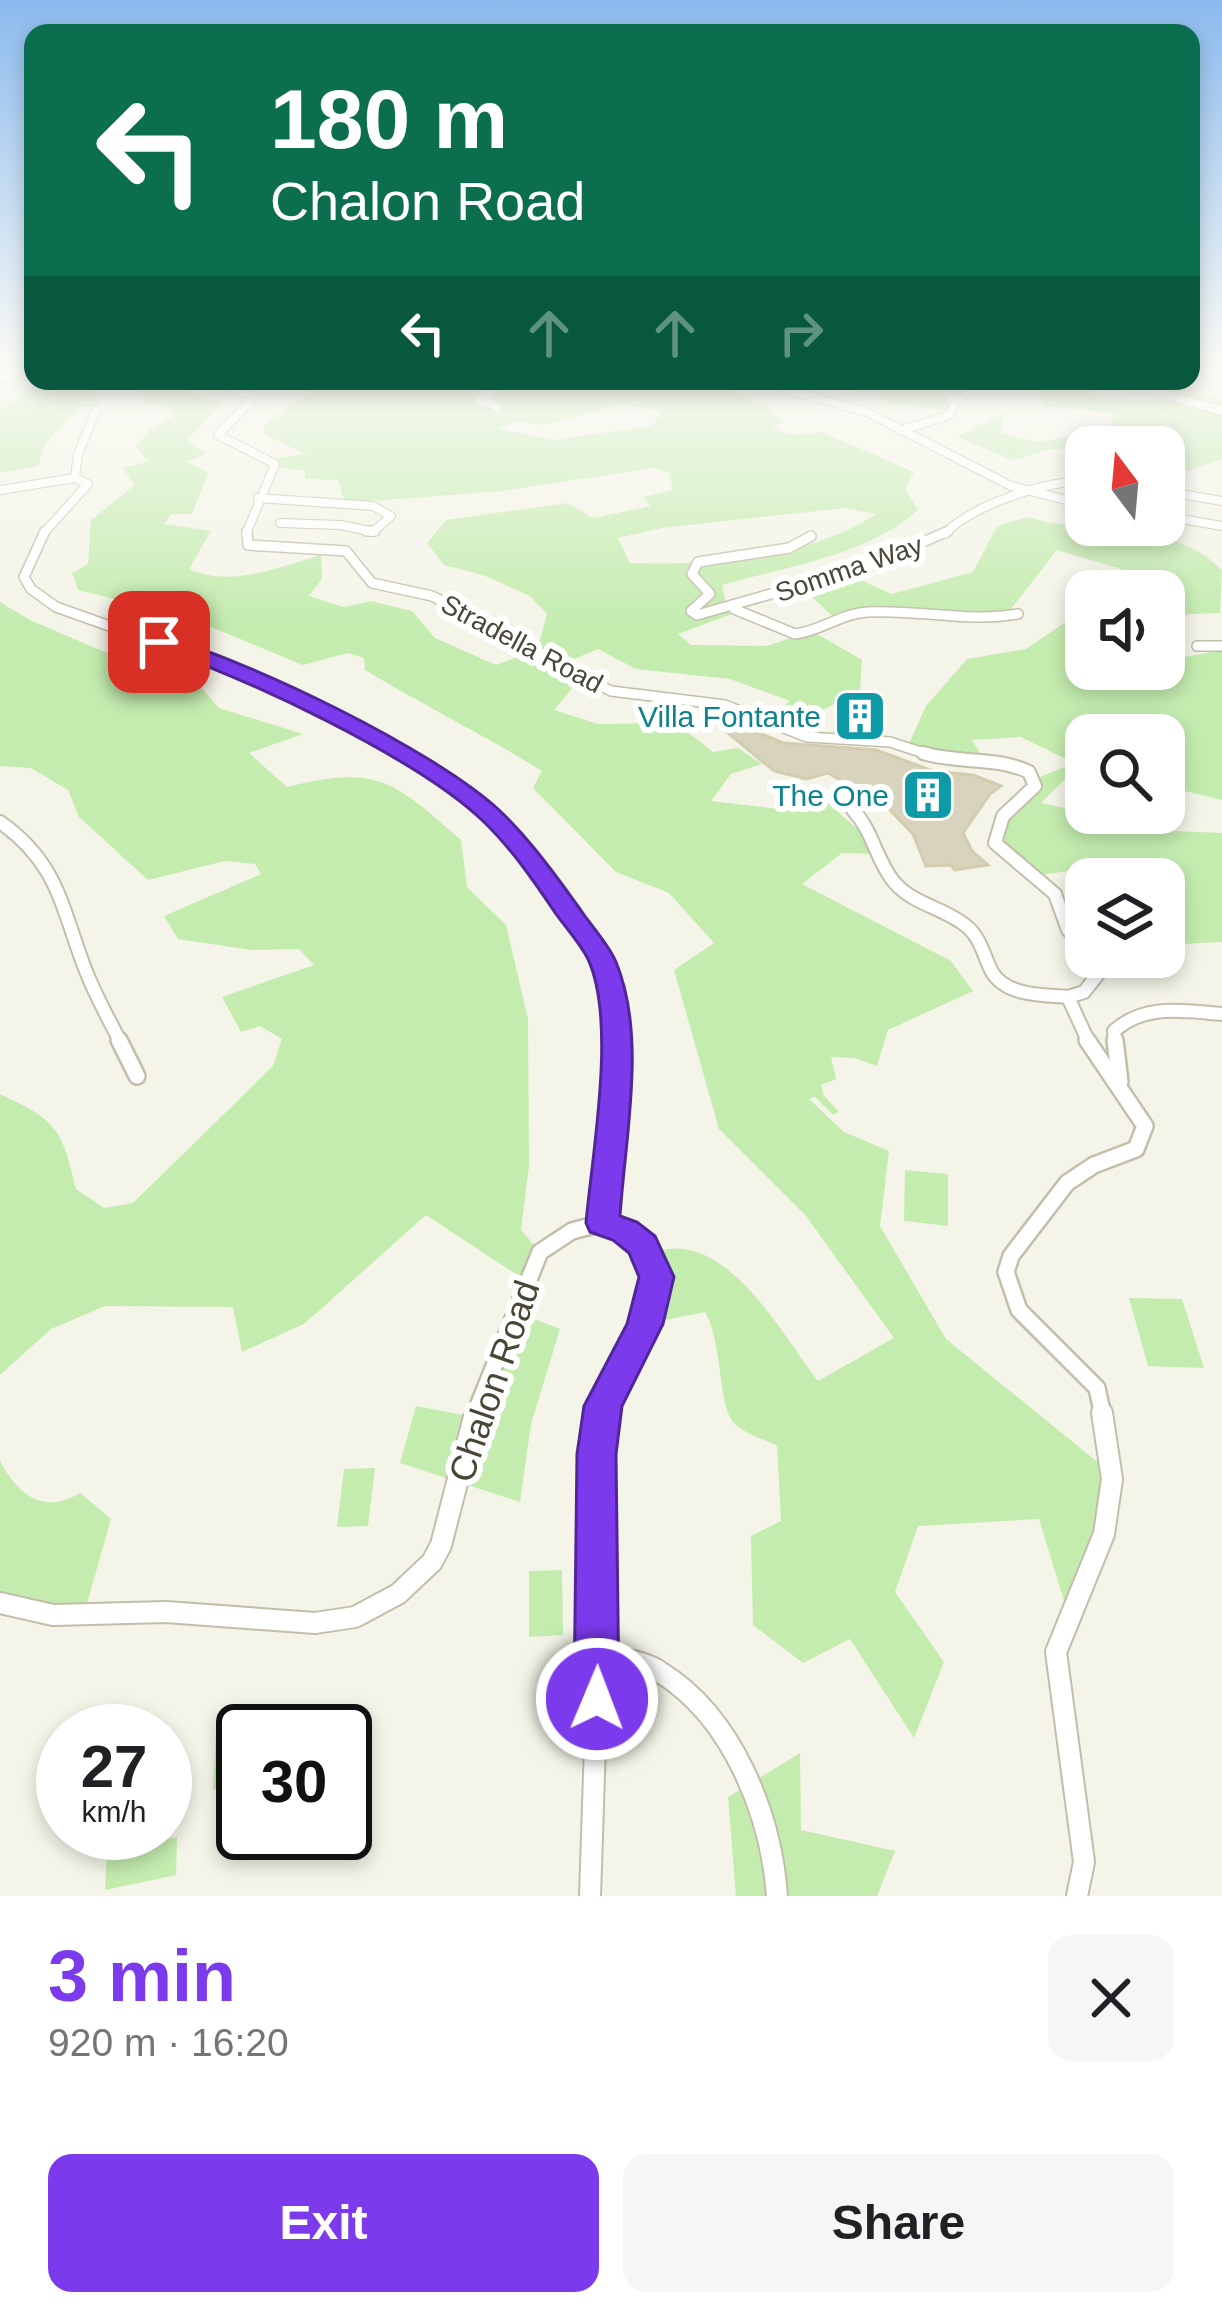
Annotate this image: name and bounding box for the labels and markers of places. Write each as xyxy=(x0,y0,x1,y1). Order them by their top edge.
pin xyxy=(108,591,210,693)
building icon: Villa Fontante xyxy=(832,688,888,744)
place label: Villa Fontante xyxy=(638,700,821,733)
building icon: The One xyxy=(900,767,956,823)
place label: The One xyxy=(772,779,889,812)

